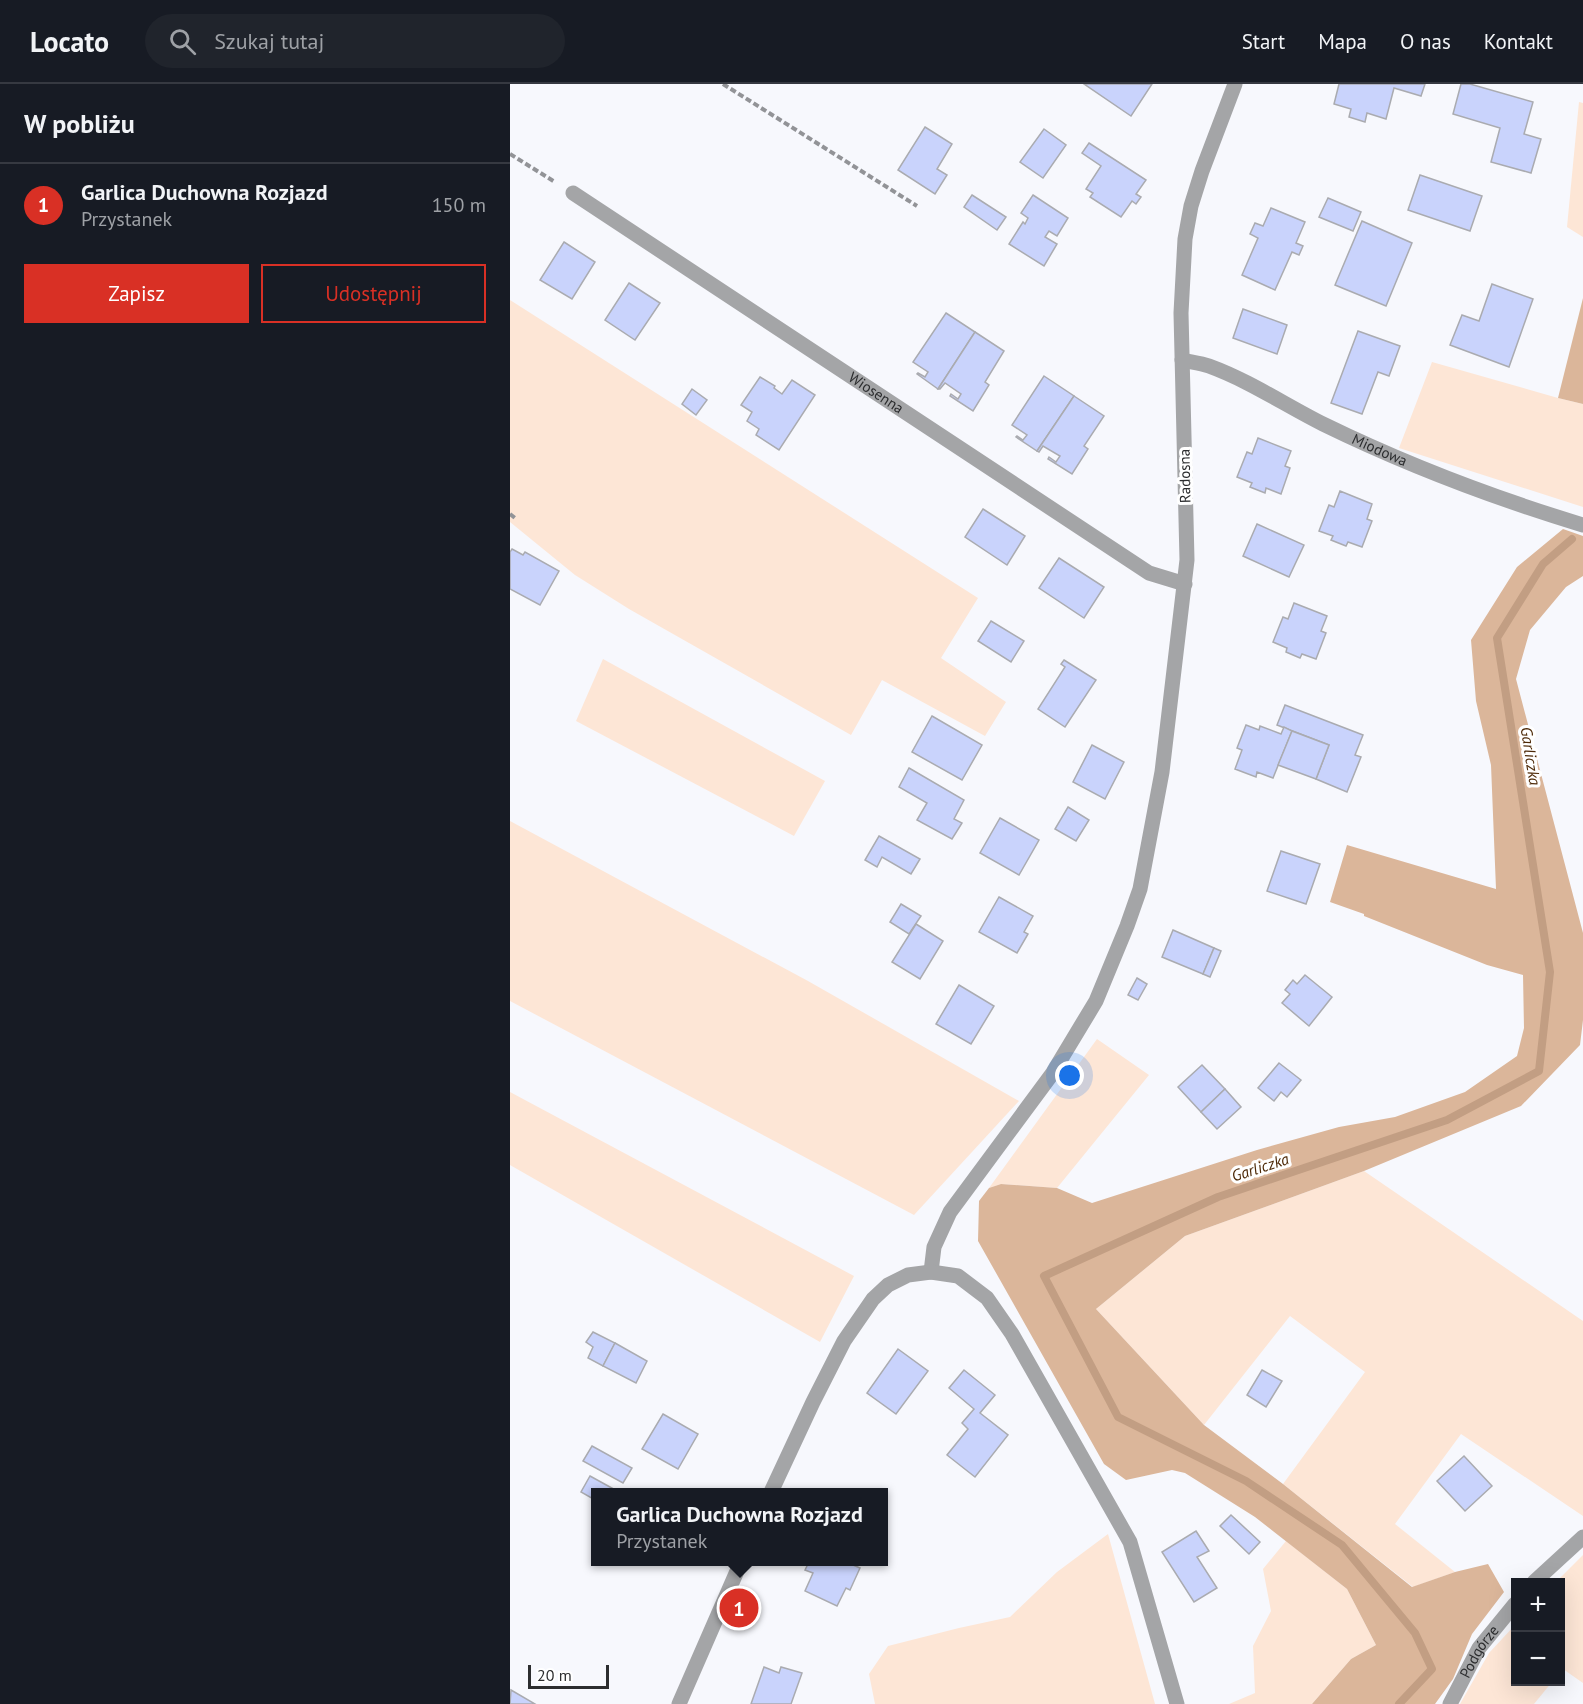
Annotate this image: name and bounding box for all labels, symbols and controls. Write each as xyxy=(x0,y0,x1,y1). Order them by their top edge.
search box xyxy=(145,14,565,68)
text: Locato xyxy=(30,23,109,60)
icon: search xyxy=(166,25,199,58)
text: Szukaj tutaj xyxy=(214,27,324,55)
text: Start xyxy=(1242,28,1285,55)
text: Mapa xyxy=(1318,28,1367,55)
text: O nas xyxy=(1400,28,1451,55)
text: Kontakt xyxy=(1484,28,1553,55)
text: W pobliżu xyxy=(24,107,135,140)
text: Garlica Duchowna Rozjazd xyxy=(81,178,328,206)
text: 1 xyxy=(38,192,49,218)
text: 150 m xyxy=(432,192,486,218)
text: Przystanek xyxy=(81,206,172,232)
button: Zapisz xyxy=(24,264,249,323)
button: Udostępnij xyxy=(261,264,486,323)
street label: Wiosenna xyxy=(845,367,908,418)
street label: Miodowa xyxy=(1349,429,1410,470)
street label: Radosna xyxy=(1175,449,1194,503)
water label: Garliczka xyxy=(1517,725,1546,787)
your location xyxy=(1055,1061,1084,1090)
water label: Garliczka xyxy=(1229,1148,1291,1186)
popup xyxy=(591,1488,888,1566)
text: Garlica Duchowna Rozjazd xyxy=(616,1500,863,1528)
text: Przystanek xyxy=(616,1528,707,1554)
map controls xyxy=(1511,1578,1565,1686)
button: + xyxy=(1511,1578,1565,1632)
pin: 1 xyxy=(720,1586,758,1630)
street label: Podgórze xyxy=(1455,1621,1503,1681)
button: − xyxy=(1511,1632,1565,1686)
scale bar xyxy=(528,1662,609,1690)
text: 20 m xyxy=(537,1665,572,1685)

